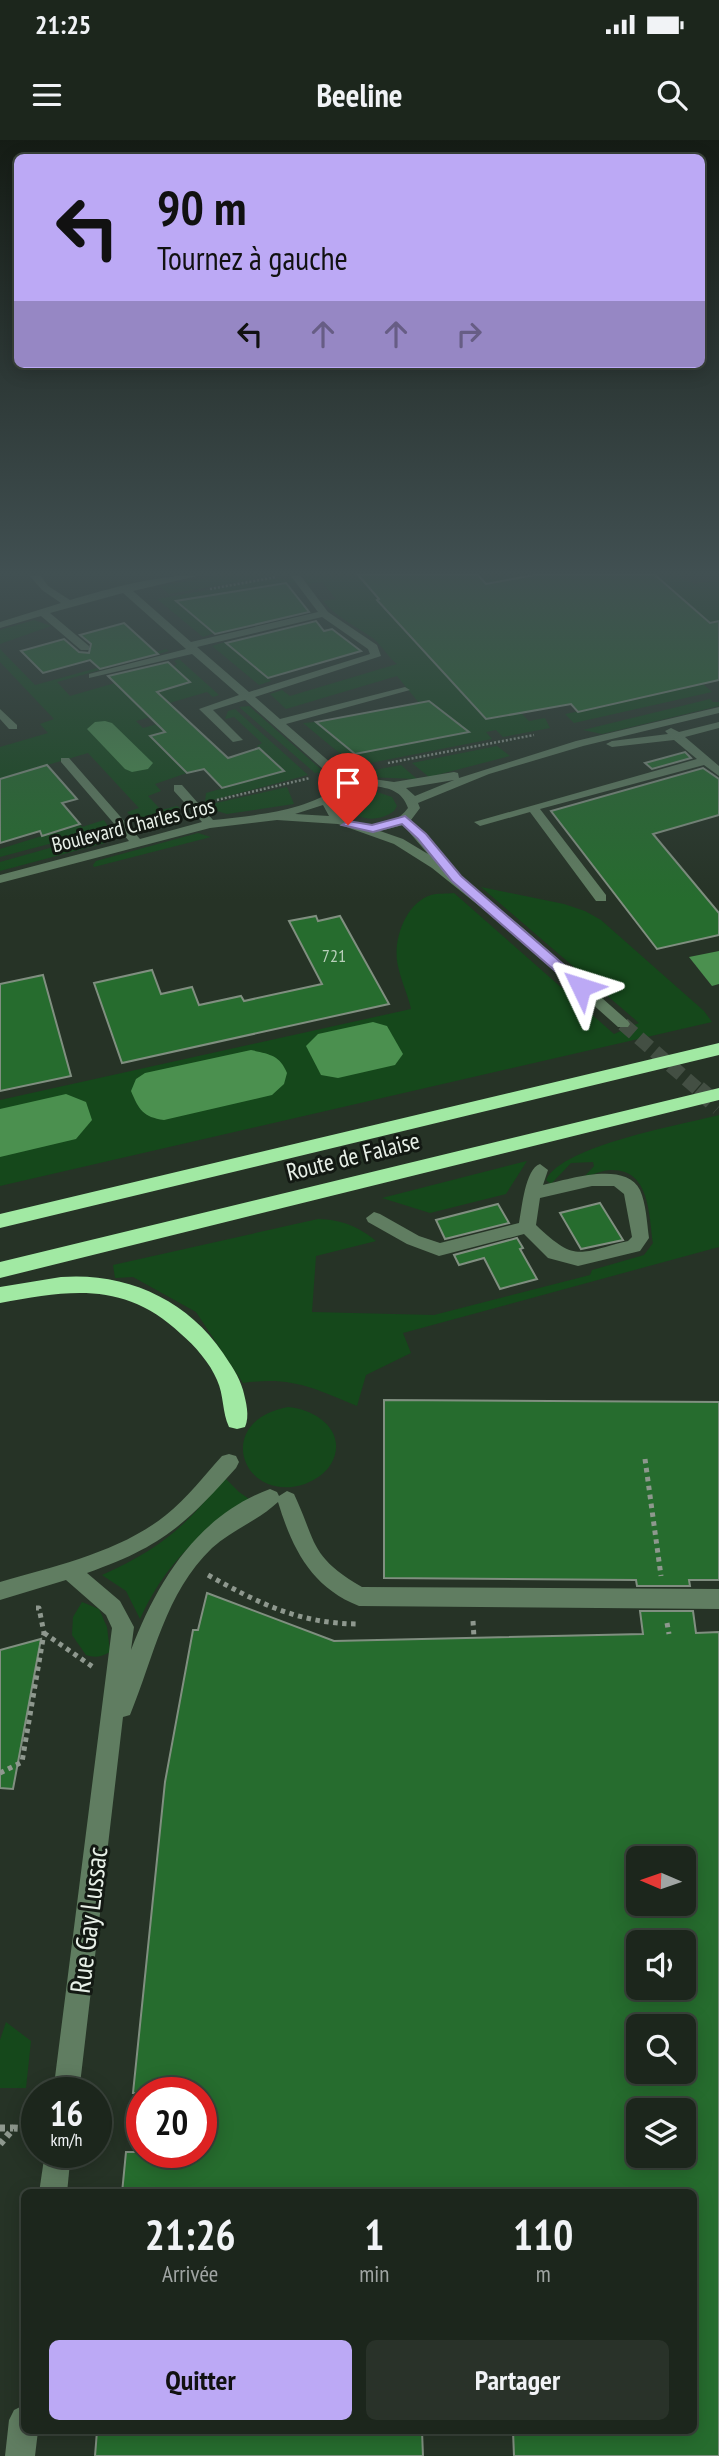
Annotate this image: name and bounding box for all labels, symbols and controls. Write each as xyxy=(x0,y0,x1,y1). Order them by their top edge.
text: 21:25 xyxy=(35,8,91,41)
text: Beeline xyxy=(316,74,403,116)
icon: menu xyxy=(28,76,66,114)
icon: search xyxy=(653,76,691,114)
text: 90 m xyxy=(157,175,246,239)
icon: left xyxy=(42,182,133,273)
text: Tournez à gauche xyxy=(157,237,348,279)
icon: left xyxy=(231,315,269,353)
icon: ahead xyxy=(304,315,342,353)
icon: ahead xyxy=(377,315,415,353)
icon: right xyxy=(450,315,488,353)
pin xyxy=(318,753,378,825)
icon: arrive xyxy=(329,764,367,802)
street label: Boulevard Charles Cros xyxy=(49,792,217,858)
house number: 721 xyxy=(322,944,346,967)
position arrow xyxy=(544,950,618,1024)
street label: Route de Falaise xyxy=(283,1124,423,1188)
street label: Rue Gay Lussac xyxy=(61,1845,115,1995)
north arrow xyxy=(626,1846,696,1916)
map controls xyxy=(626,1846,696,2168)
button: sound xyxy=(626,1930,696,2000)
button: search xyxy=(626,2014,696,2084)
speed limit sign: 20 xyxy=(126,2077,217,2168)
text: 16 xyxy=(50,2090,83,2136)
button: layers xyxy=(626,2098,696,2168)
text: km/h xyxy=(51,2128,82,2151)
text: 21:26 xyxy=(145,2207,236,2262)
text: 1 xyxy=(364,2207,384,2262)
text: 110 xyxy=(513,2207,573,2262)
text: Arrivée xyxy=(162,2259,218,2288)
text: min xyxy=(359,2259,389,2288)
text: m xyxy=(536,2259,551,2288)
button: Quitter xyxy=(49,2340,352,2420)
button: Partager xyxy=(366,2340,669,2420)

